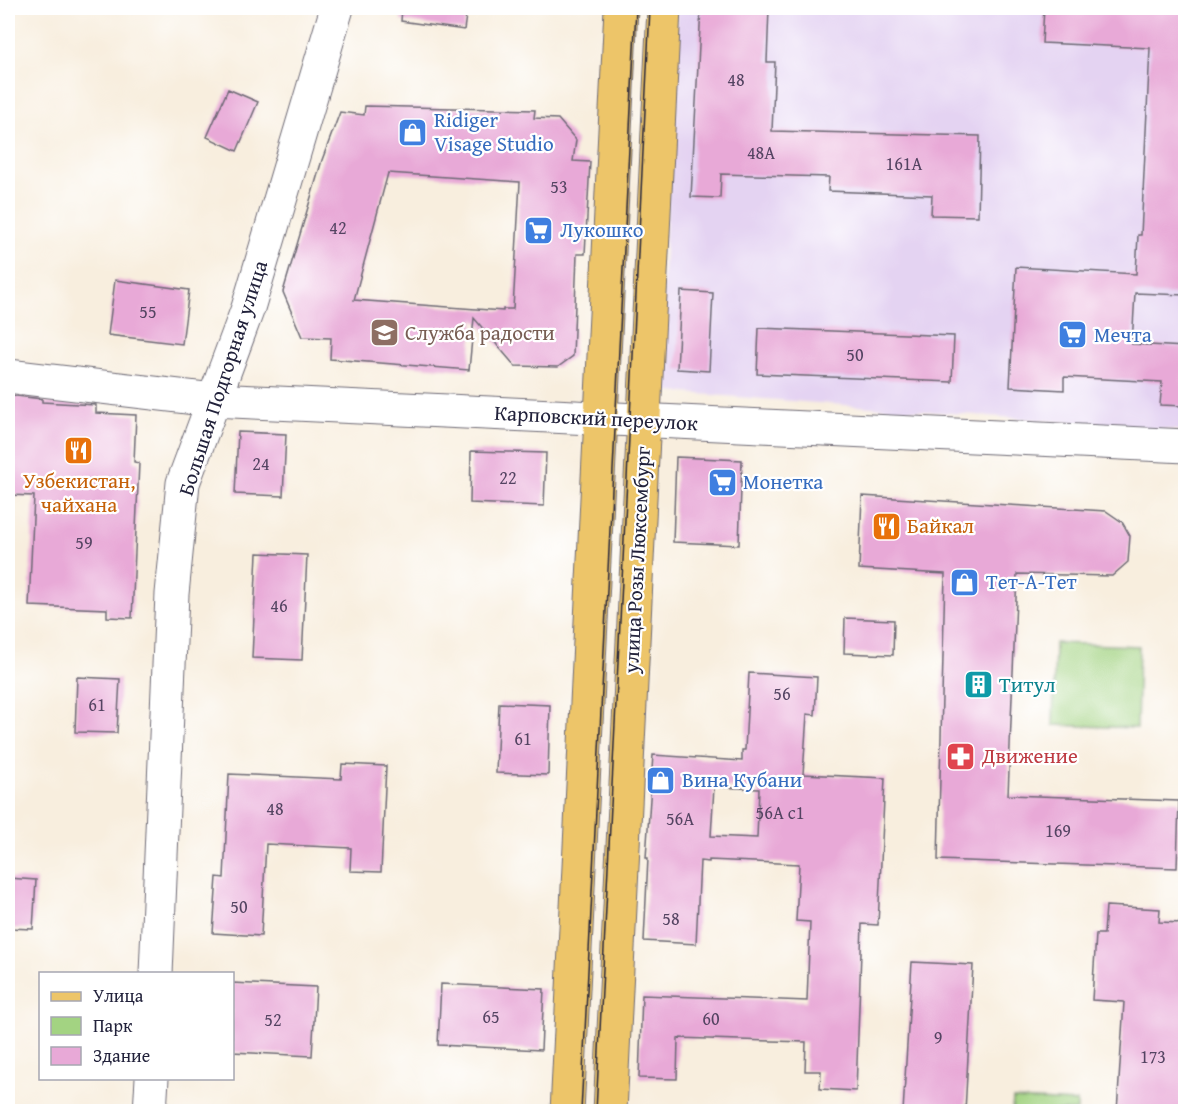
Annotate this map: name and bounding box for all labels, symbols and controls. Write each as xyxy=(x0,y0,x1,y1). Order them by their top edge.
house number: 48 xyxy=(727,66,745,93)
place label: Ridiger Visage Studio xyxy=(434,104,554,159)
shop icon: Ridiger Visage Studio xyxy=(397,116,429,148)
house number: 48А xyxy=(747,139,775,166)
house number: 161А xyxy=(886,150,923,177)
house number: 53 xyxy=(550,173,568,200)
house number: 42 xyxy=(329,214,347,241)
supermarket icon: Лукошко xyxy=(523,214,555,246)
place label: Лукошко xyxy=(560,214,643,245)
street label: Большая Подгорная улица xyxy=(170,256,275,500)
house number: 55 xyxy=(139,298,157,325)
school or university icon: Служба радости xyxy=(368,317,400,349)
place label: Служба радости xyxy=(405,317,555,348)
supermarket icon: Мечта xyxy=(1057,319,1089,351)
place label: Мечта xyxy=(1094,319,1152,350)
house number: 50 xyxy=(846,341,864,368)
street label: Карповский переулок xyxy=(493,397,699,438)
restaurant icon: Узбекистан, чайхана xyxy=(63,434,95,466)
street label: улица Розы Люксембург xyxy=(615,446,658,675)
house number: 24 xyxy=(252,450,270,477)
house number: 22 xyxy=(499,464,517,491)
place label: Узбекистан, чайхана xyxy=(23,465,135,520)
supermarket icon: Монетка xyxy=(706,466,738,498)
place label: Монетка xyxy=(743,466,823,497)
restaurant icon: Байкал xyxy=(870,510,902,542)
place label: Байкал xyxy=(907,510,974,541)
house number: 59 xyxy=(75,529,93,556)
shop icon: Тет-А-Тет xyxy=(949,566,981,598)
place label: Тет-А-Тет xyxy=(986,566,1077,597)
house number: 46 xyxy=(270,592,288,619)
building icon: Титул xyxy=(962,669,994,701)
place label: Титул xyxy=(999,669,1056,700)
house number: 56 xyxy=(773,680,791,707)
house number: 61 xyxy=(88,691,106,718)
house number: 61 xyxy=(514,725,532,752)
pharmacy icon: Движение xyxy=(945,740,977,772)
place label: Движение xyxy=(981,740,1078,771)
shop icon: Вина Кубани xyxy=(645,764,677,796)
place label: Вина Кубани xyxy=(682,764,802,795)
house number: 48 xyxy=(266,795,284,822)
house number: 56А с1 xyxy=(756,799,804,826)
house number: 56А xyxy=(666,805,694,832)
house number: 169 xyxy=(1045,817,1071,844)
house number: 50 xyxy=(230,893,248,920)
house number: 58 xyxy=(662,905,680,932)
legend xyxy=(39,972,234,1080)
text: Улица xyxy=(93,982,144,1009)
house number: 65 xyxy=(482,1003,500,1030)
house number: 60 xyxy=(702,1005,720,1032)
house number: 52 xyxy=(264,1006,282,1033)
text: Парк xyxy=(93,1012,133,1039)
house number: 9 xyxy=(934,1024,942,1051)
text: Здание xyxy=(93,1042,150,1069)
house number: 173 xyxy=(1140,1043,1166,1070)

